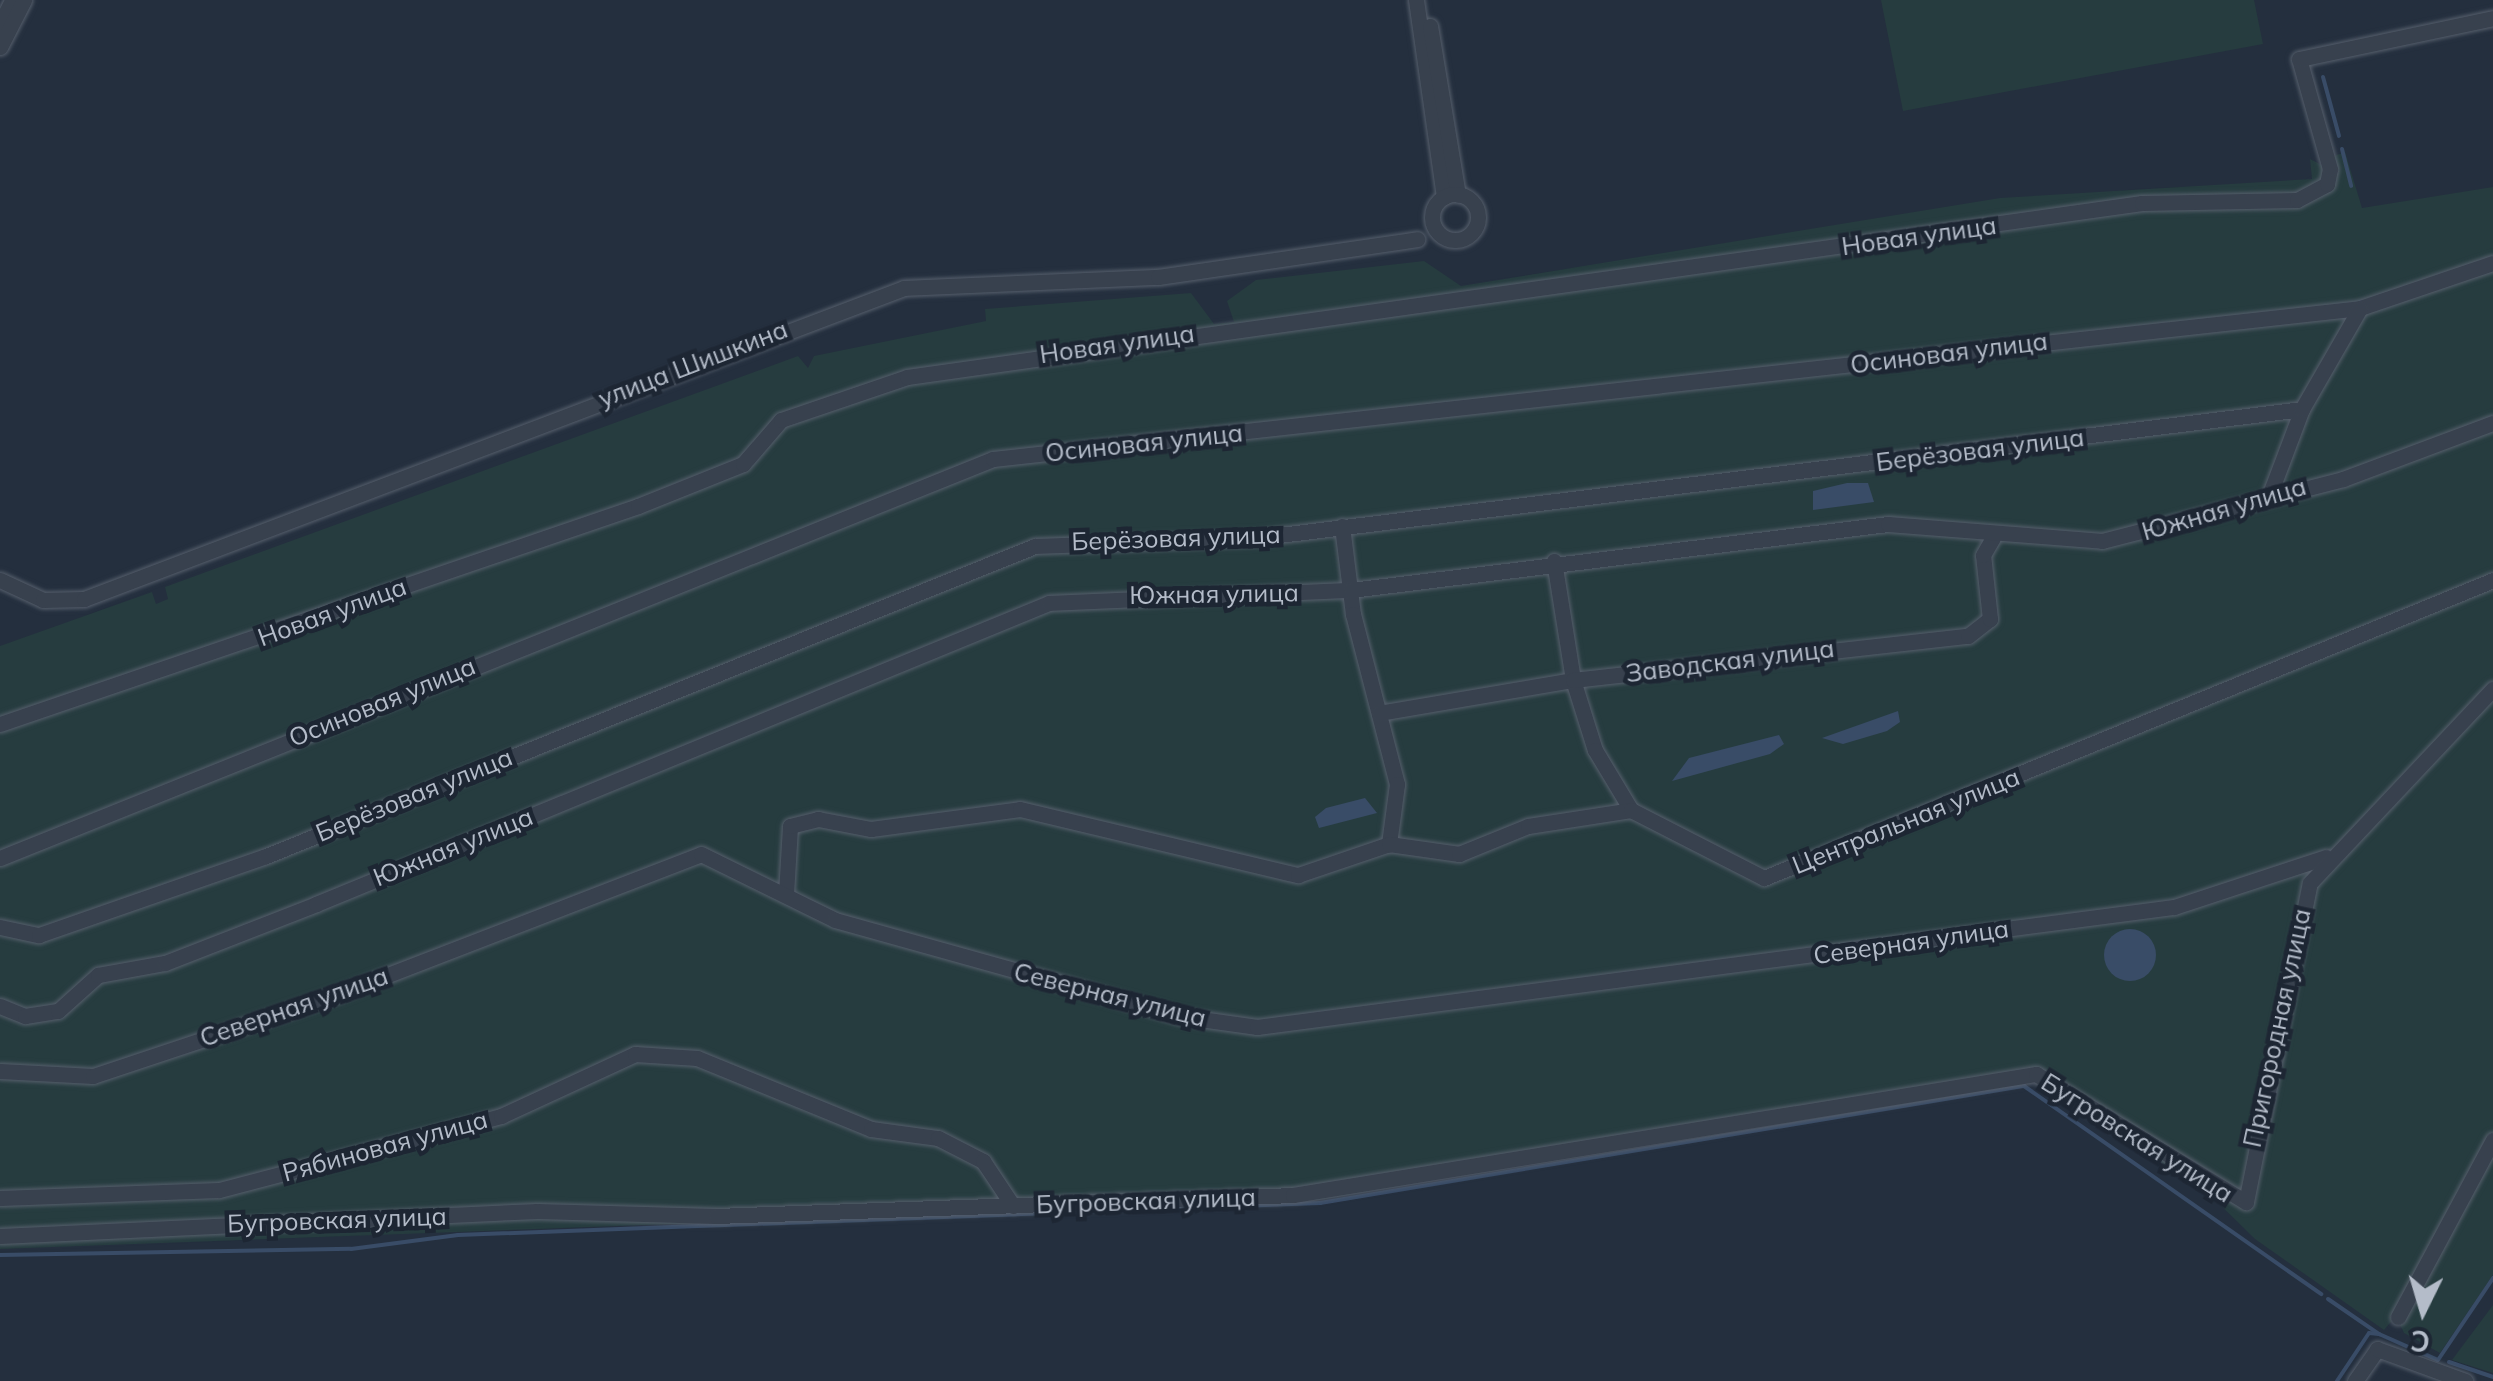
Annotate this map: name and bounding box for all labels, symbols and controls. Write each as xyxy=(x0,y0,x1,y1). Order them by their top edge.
street label: Новая улица xyxy=(1840,210,1998,262)
street label: улица Шишкина xyxy=(594,314,792,414)
street label: Новая улица xyxy=(1038,318,1196,370)
street label: Осиновая улица xyxy=(1849,326,2049,380)
street label: Осиновая улица xyxy=(1044,418,1244,468)
street label: Берёзовая улица xyxy=(1874,422,2086,478)
street label: Южная улица xyxy=(2138,471,2310,547)
street label: Берёзовая улица xyxy=(1071,519,1281,557)
street label: Новая улица xyxy=(254,571,410,653)
street label: Южная улица xyxy=(1129,578,1299,610)
street label: Заводская улица xyxy=(1624,633,1836,689)
street label: Осиновая улица xyxy=(284,651,480,753)
street label: Берёзовая улица xyxy=(311,742,517,848)
street label: Центральная улица xyxy=(1788,762,2024,880)
street label: Южная улица xyxy=(369,801,537,893)
street label: Пригородная улица xyxy=(2237,906,2317,1150)
street label: Северная улица xyxy=(1811,913,2011,971)
street label: Северная улица xyxy=(1011,957,1209,1033)
street label: Северная улица xyxy=(196,961,392,1053)
street label: Бугровская улица xyxy=(2036,1067,2238,1209)
street label: Рябиновая улица xyxy=(279,1104,491,1188)
street label: Бугровская улица xyxy=(1036,1182,1256,1220)
street label: Бугровская улица xyxy=(227,1201,447,1239)
north arrow xyxy=(2373,1261,2473,1361)
text: С xyxy=(2409,1323,2431,1360)

